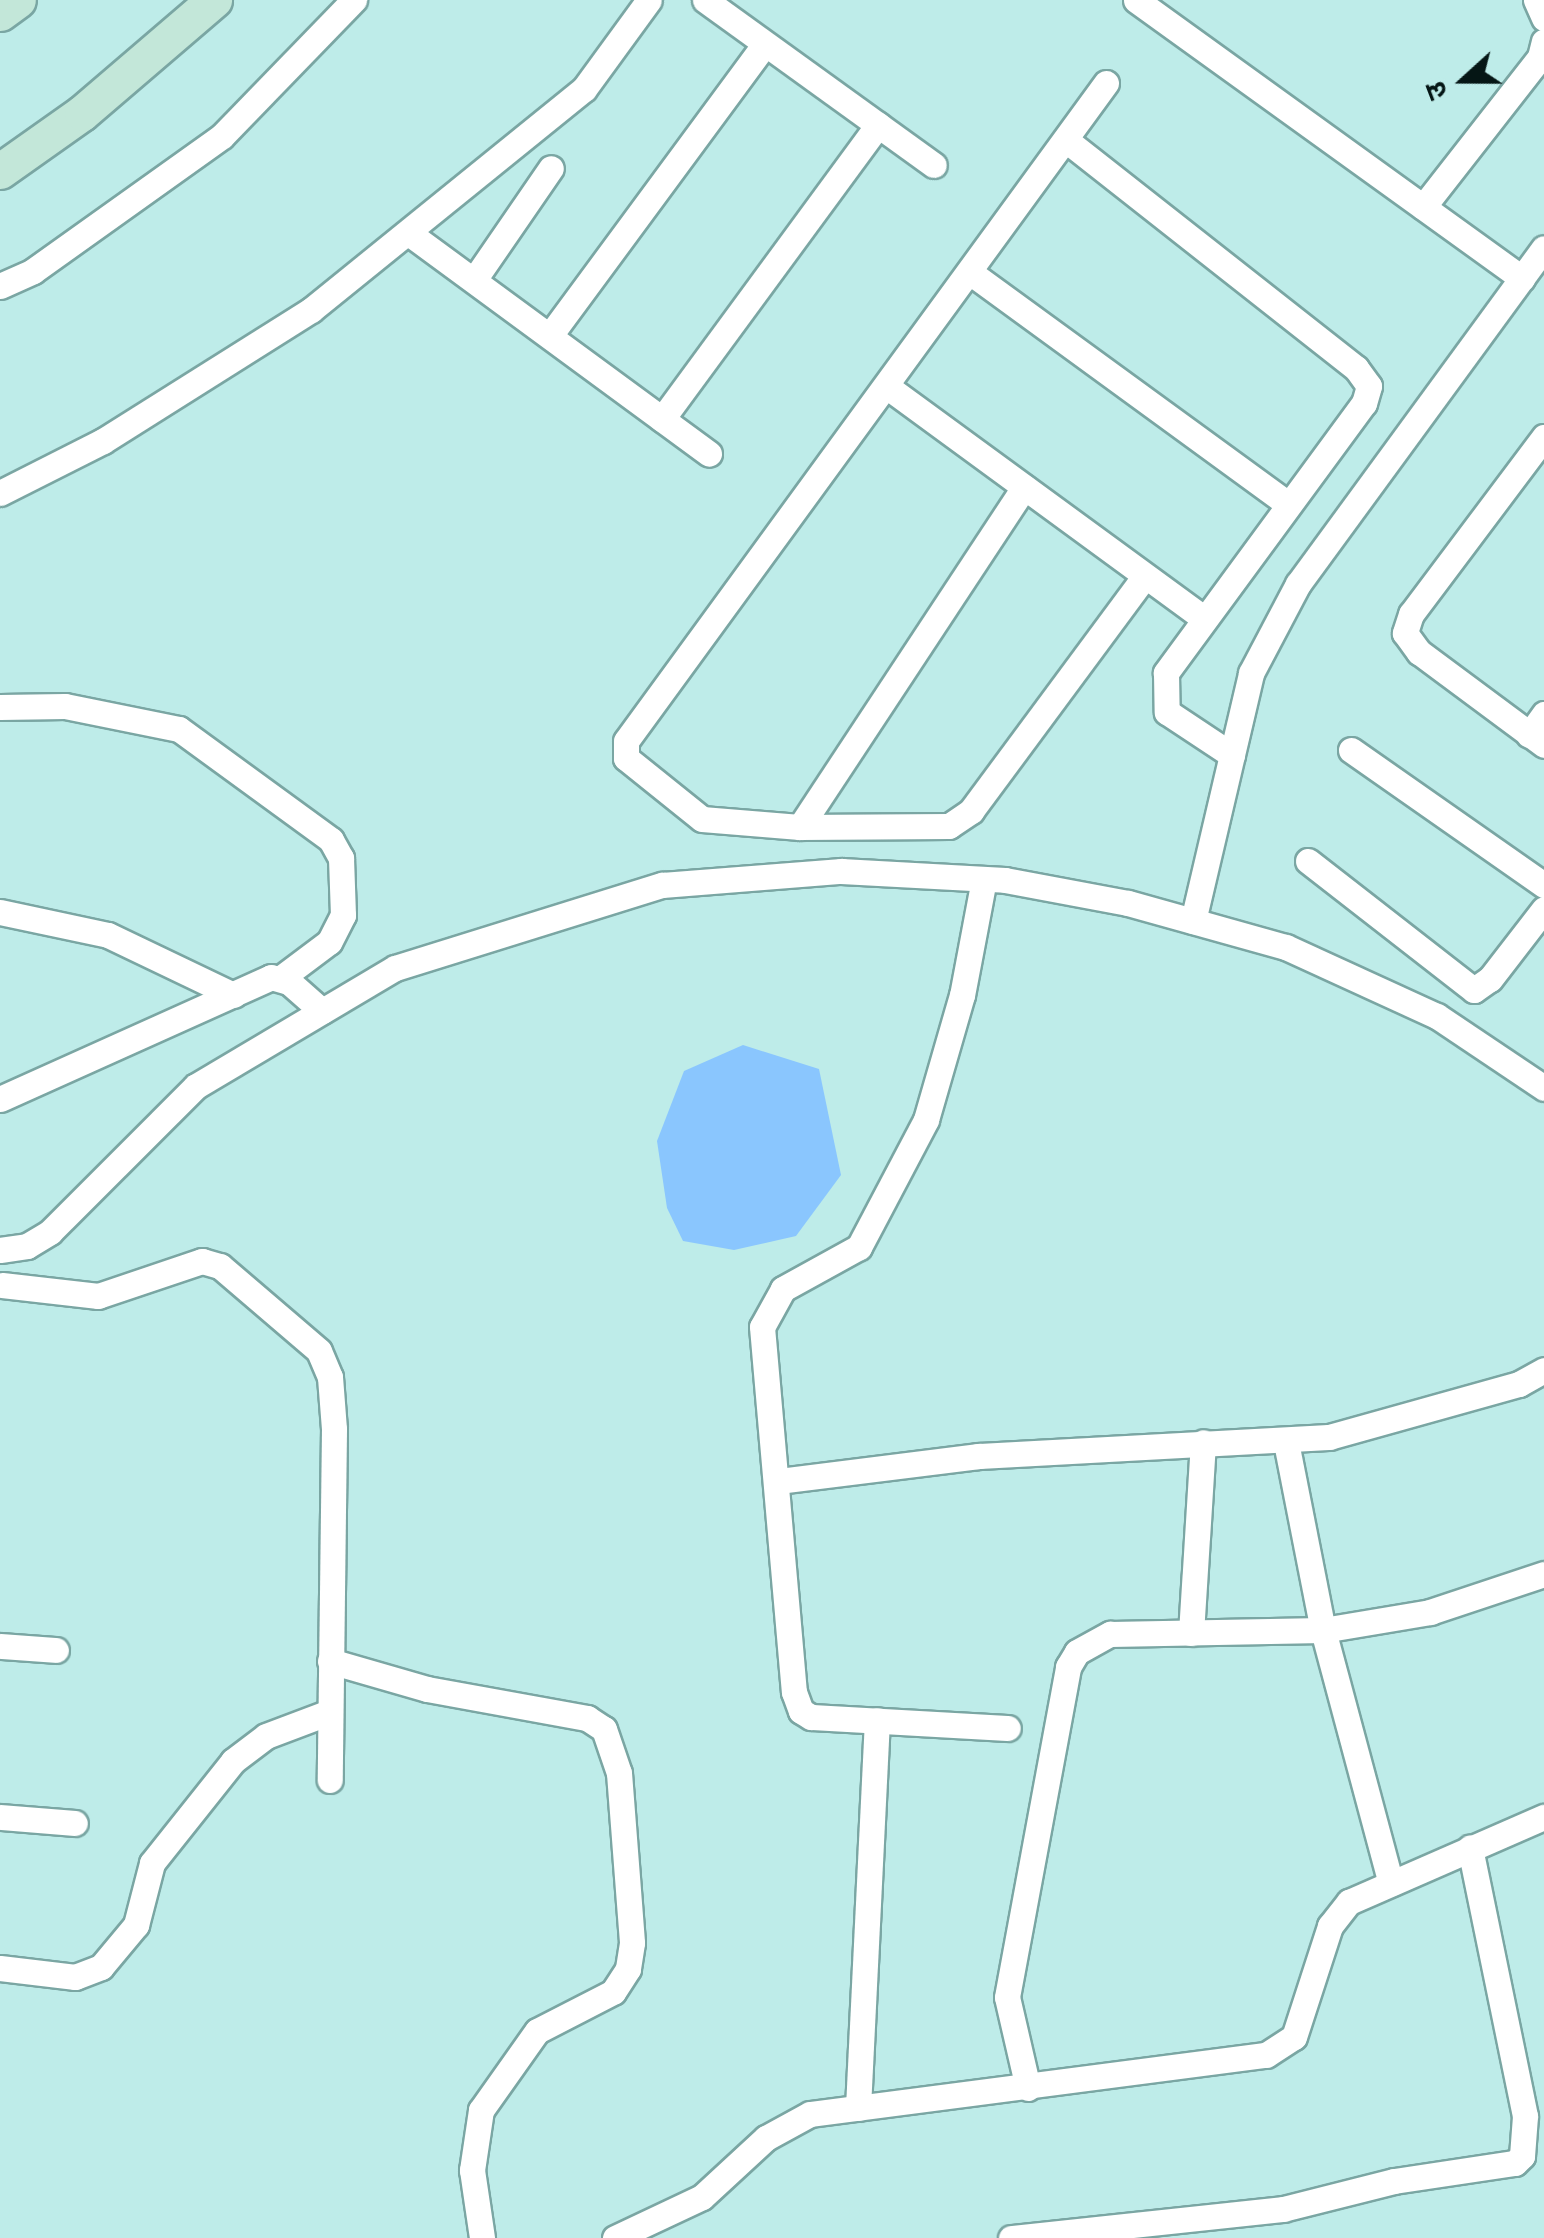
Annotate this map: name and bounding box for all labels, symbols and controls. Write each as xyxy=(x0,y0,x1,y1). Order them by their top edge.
north arrow xyxy=(1414,30,1514,130)
text: उ xyxy=(1416,77,1456,105)

